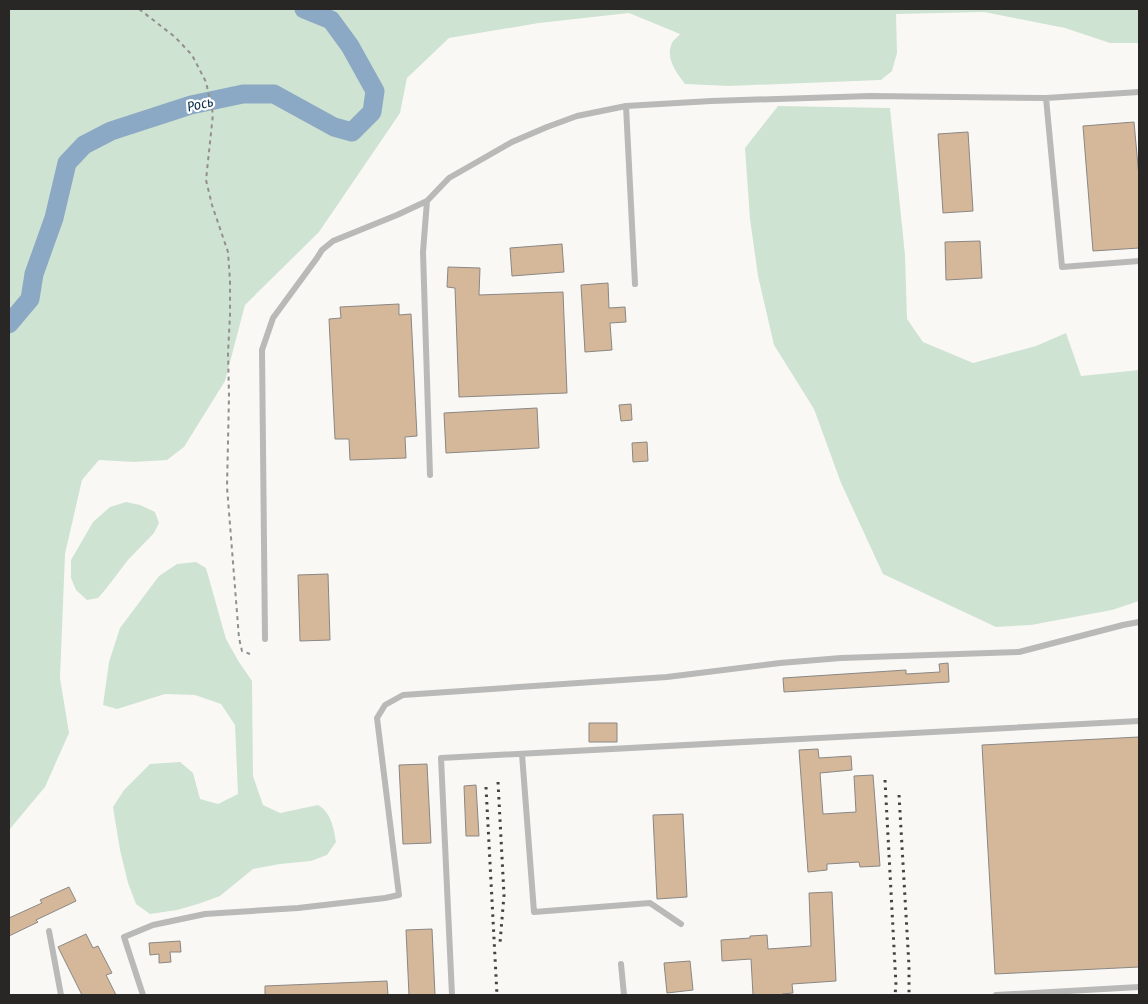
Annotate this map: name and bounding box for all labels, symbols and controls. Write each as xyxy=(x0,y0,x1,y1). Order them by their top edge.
water label: Рось xyxy=(185,93,215,116)

